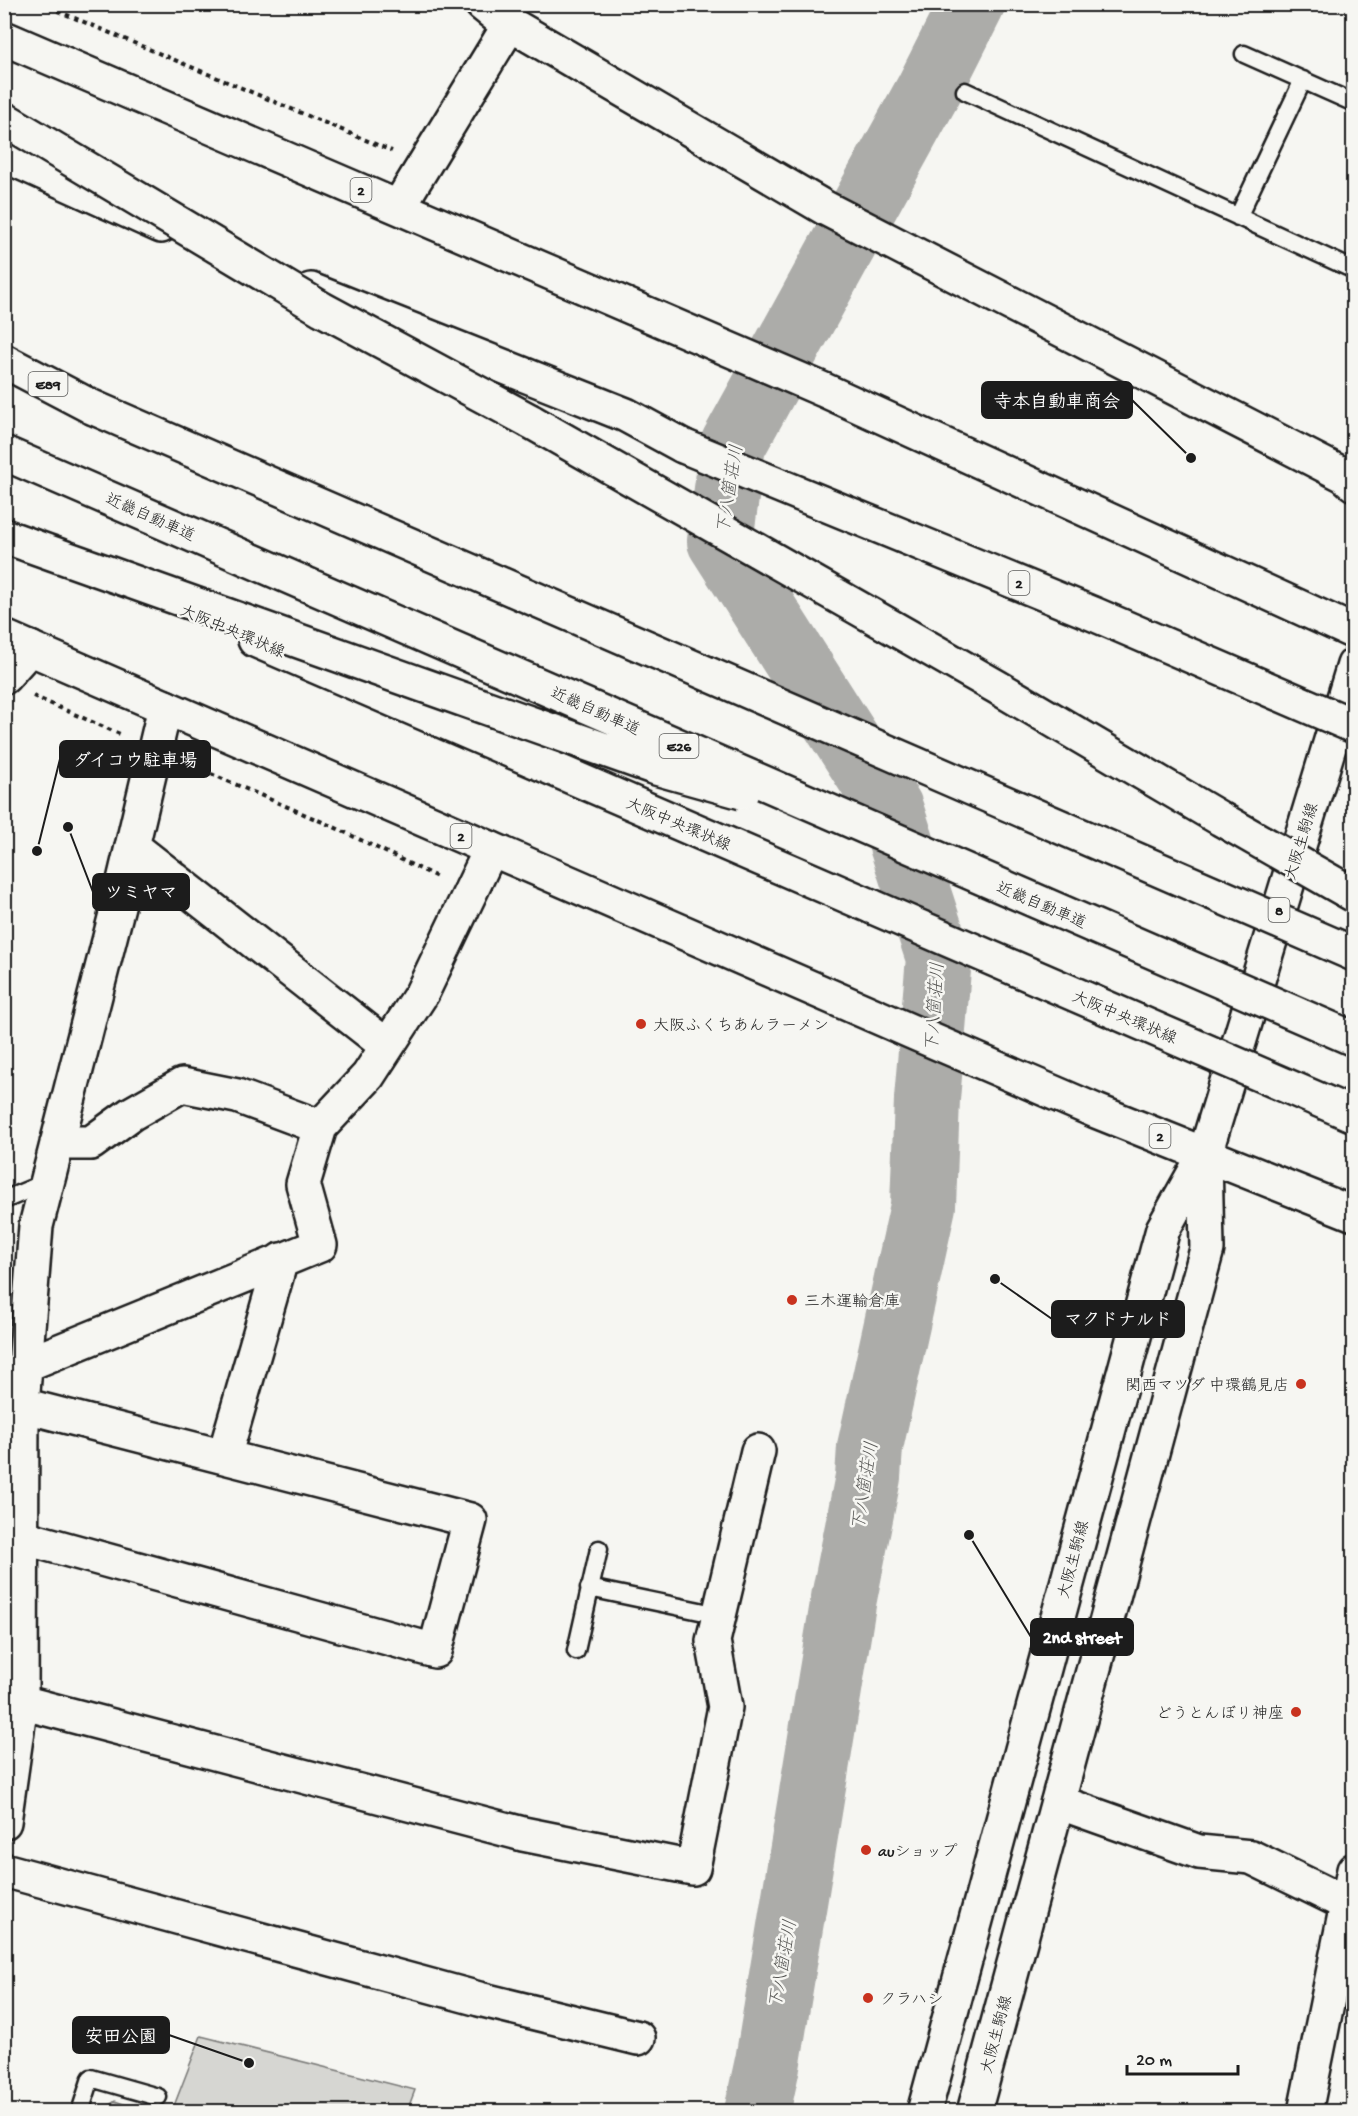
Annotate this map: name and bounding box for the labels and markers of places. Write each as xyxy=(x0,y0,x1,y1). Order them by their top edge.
callout: 寺本自動車商会 xyxy=(982,382,1132,418)
callout: ダイコウ駐車場 xyxy=(60,741,210,777)
callout: ツミヤマ xyxy=(93,874,189,910)
marker: 大阪ふくちあんラーメン xyxy=(634,1017,648,1031)
place label: 大阪ふくちあんラーメン xyxy=(653,1017,829,1037)
place label: 三木運輸倉庫 xyxy=(804,1292,900,1313)
marker: 三木運輸倉庫 xyxy=(785,1293,799,1307)
callout: マクドナルド xyxy=(1052,1301,1184,1337)
place label: 関西マツダ 中環鶴見店 xyxy=(1125,1376,1289,1397)
marker: 関西マツダ 中環鶴見店 xyxy=(1294,1377,1308,1391)
callout: 2nd street xyxy=(1031,1619,1133,1655)
place label: どうとんぼり神座 xyxy=(1156,1704,1284,1725)
marker: どうとんぼり神座 xyxy=(1289,1705,1303,1719)
marker: auショップ xyxy=(859,1843,873,1857)
place label: auショップ xyxy=(878,1843,958,1863)
marker: クラハシ xyxy=(861,1991,875,2005)
place label: クラハシ xyxy=(880,1992,943,2011)
callout: 安田公園 xyxy=(73,2017,169,2053)

